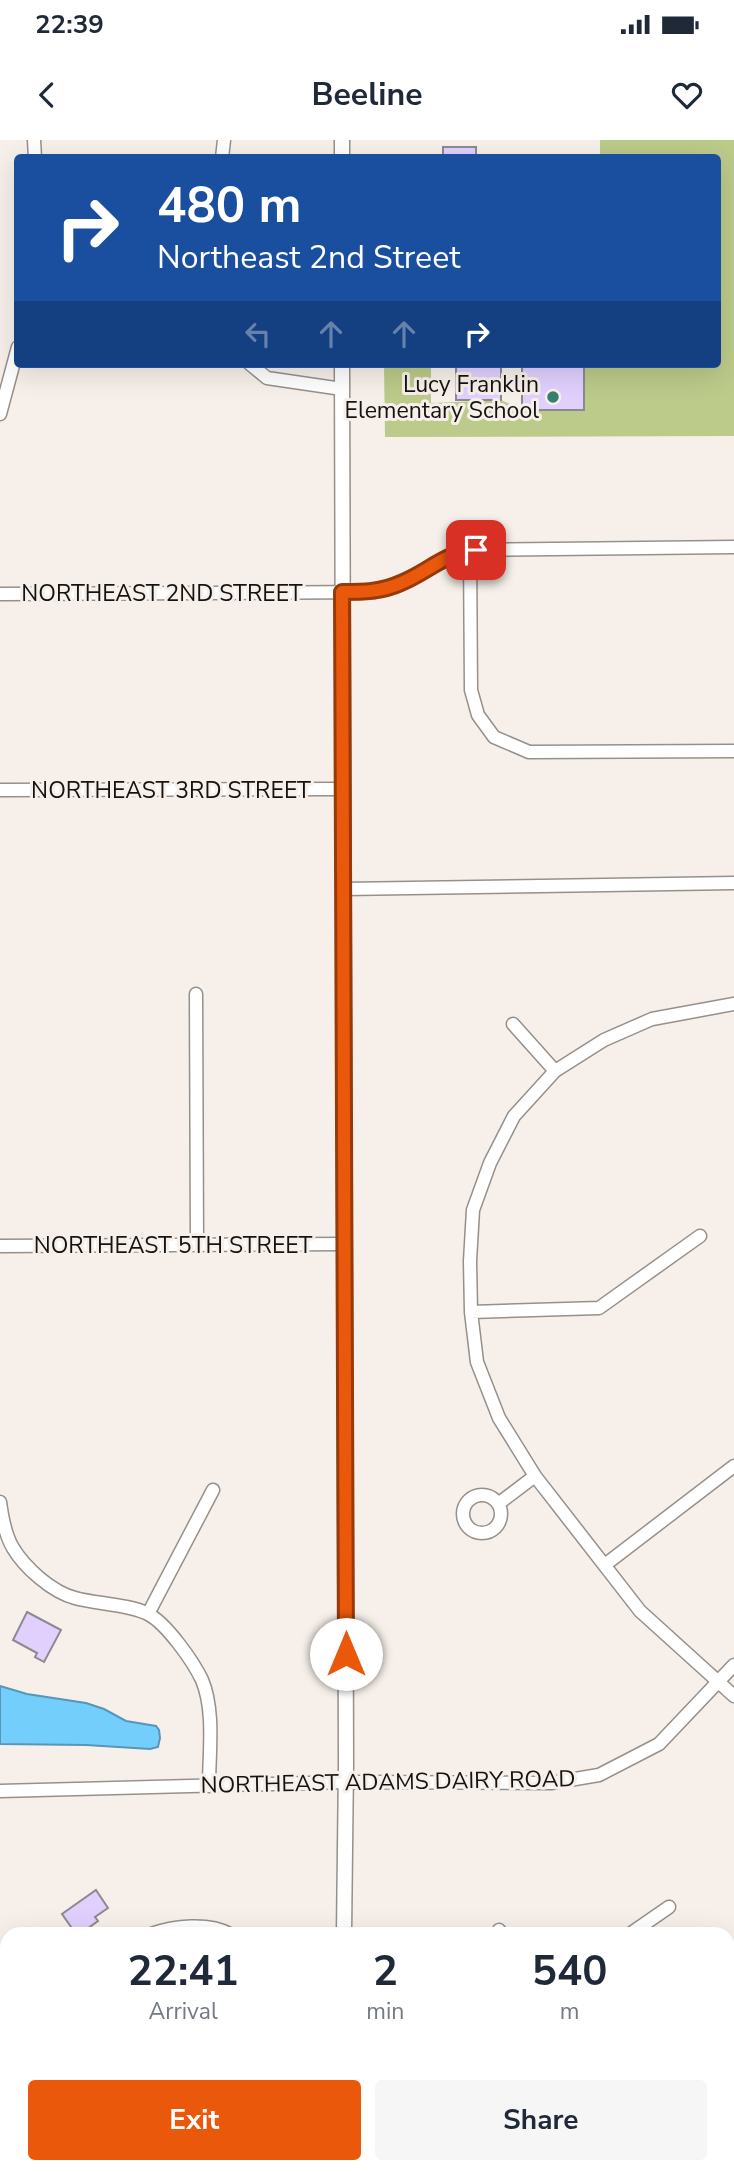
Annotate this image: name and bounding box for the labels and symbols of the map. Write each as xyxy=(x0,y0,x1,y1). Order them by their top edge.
place label: Lucy Franklin Elementary School xyxy=(345,369,539,426)
marker: Lucy Franklin Elementary School xyxy=(545,389,561,405)
pin xyxy=(446,520,506,580)
street label: NORTHEAST 2ND STREET xyxy=(21,578,303,609)
street label: NORTHEAST 3RD STREET xyxy=(31,775,311,806)
street label: NORTHEAST 5TH STREET xyxy=(34,1230,312,1261)
position arrow xyxy=(309,1617,383,1691)
street label: NORTHEAST ADAMS DAIRY ROAD xyxy=(200,1763,576,1801)

